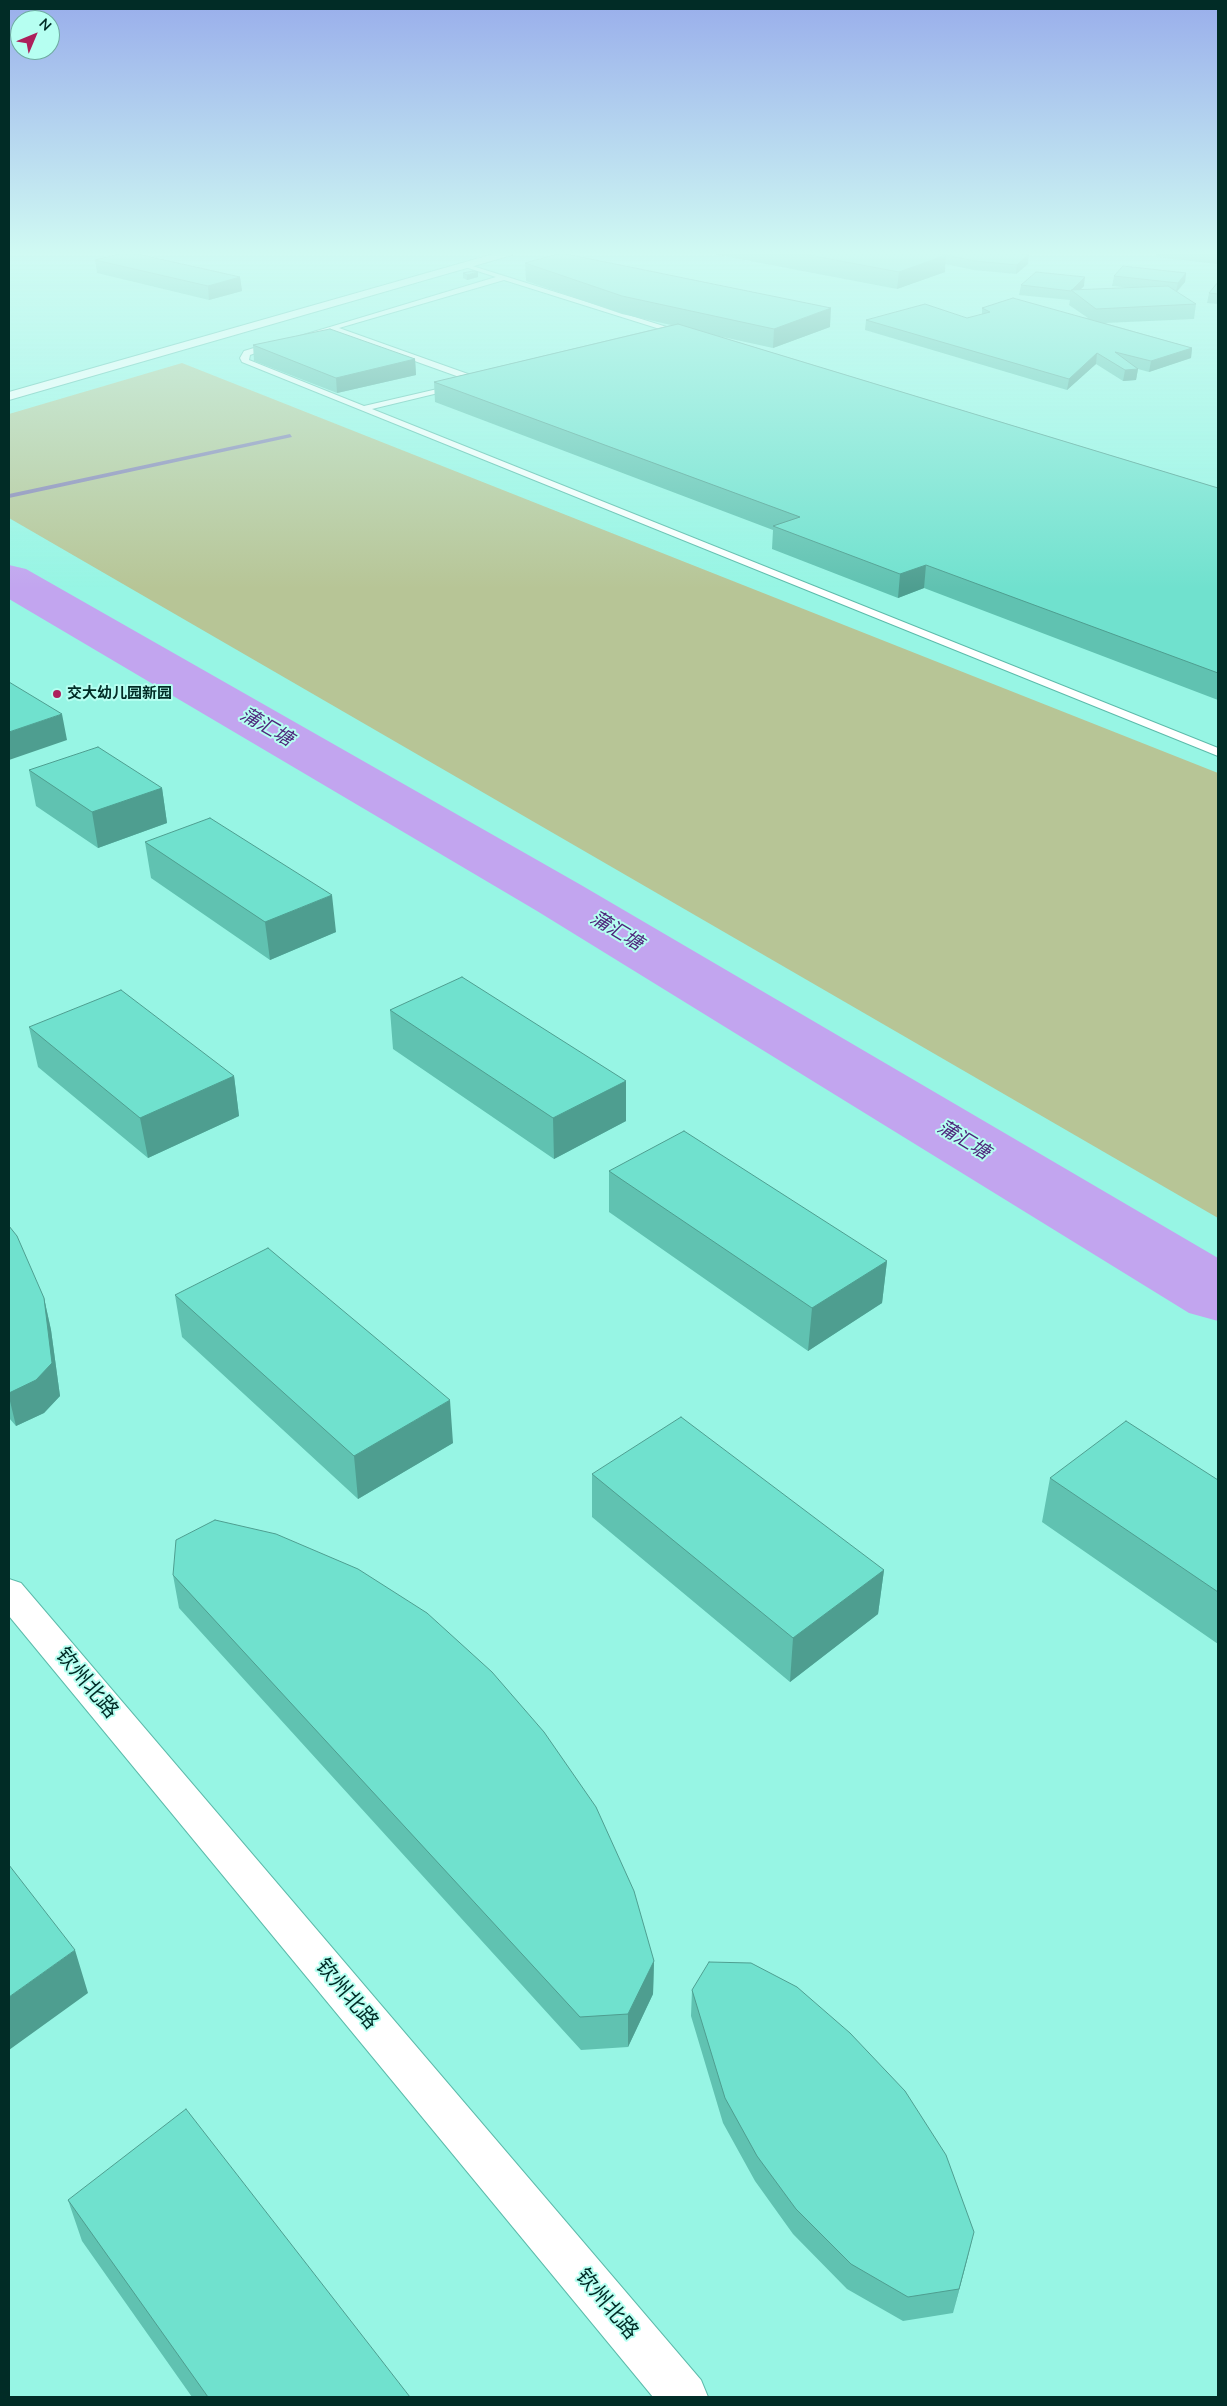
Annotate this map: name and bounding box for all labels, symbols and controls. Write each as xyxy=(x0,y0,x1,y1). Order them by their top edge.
north arrow xyxy=(10,10,60,60)
text: N xyxy=(35,14,56,35)
place label: 交大幼儿园新园 xyxy=(67,685,172,703)
marker: 交大幼儿园新园 xyxy=(51,688,63,700)
water label: 蒲汇塘 xyxy=(236,704,296,752)
water label: 蒲汇塘 xyxy=(586,908,646,956)
water label: 蒲汇塘 xyxy=(933,1117,993,1165)
street label: 钦州北路 xyxy=(49,1644,123,1724)
street label: 钦州北路 xyxy=(309,1955,383,2035)
street label: 钦州北路 xyxy=(569,2265,643,2345)

